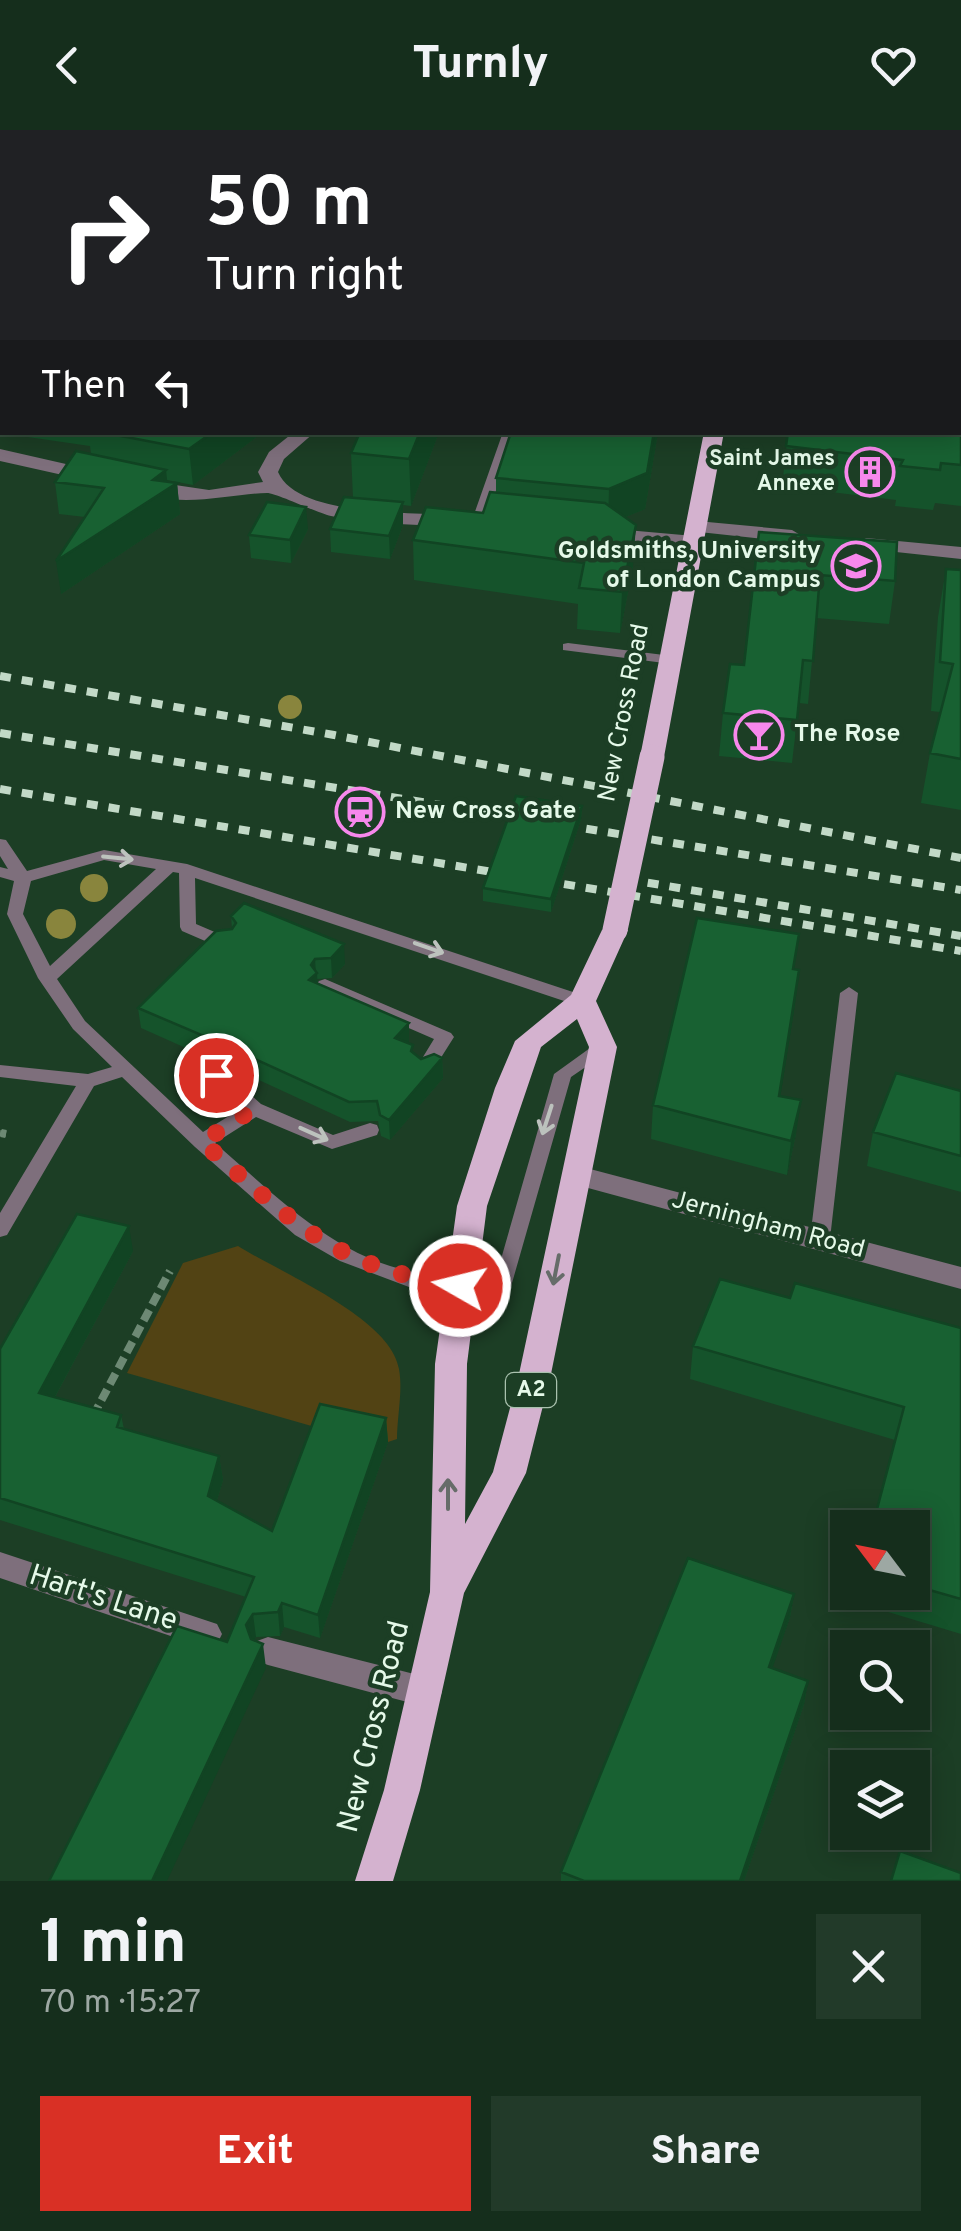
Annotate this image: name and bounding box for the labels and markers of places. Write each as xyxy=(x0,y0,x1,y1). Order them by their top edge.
place label: Saint James Annexe xyxy=(709,446,835,498)
building icon: Saint James Annexe xyxy=(844,446,896,498)
place label: Goldsmiths, University of London Campus xyxy=(557,536,821,597)
school or university icon: Goldsmiths, University of London Campus xyxy=(830,540,882,592)
bar icon: The Rose xyxy=(733,709,785,761)
place label: The Rose xyxy=(794,719,901,751)
station icon: New Cross Gate xyxy=(334,786,386,838)
place label: New Cross Gate xyxy=(395,796,576,828)
pin xyxy=(174,1033,259,1118)

